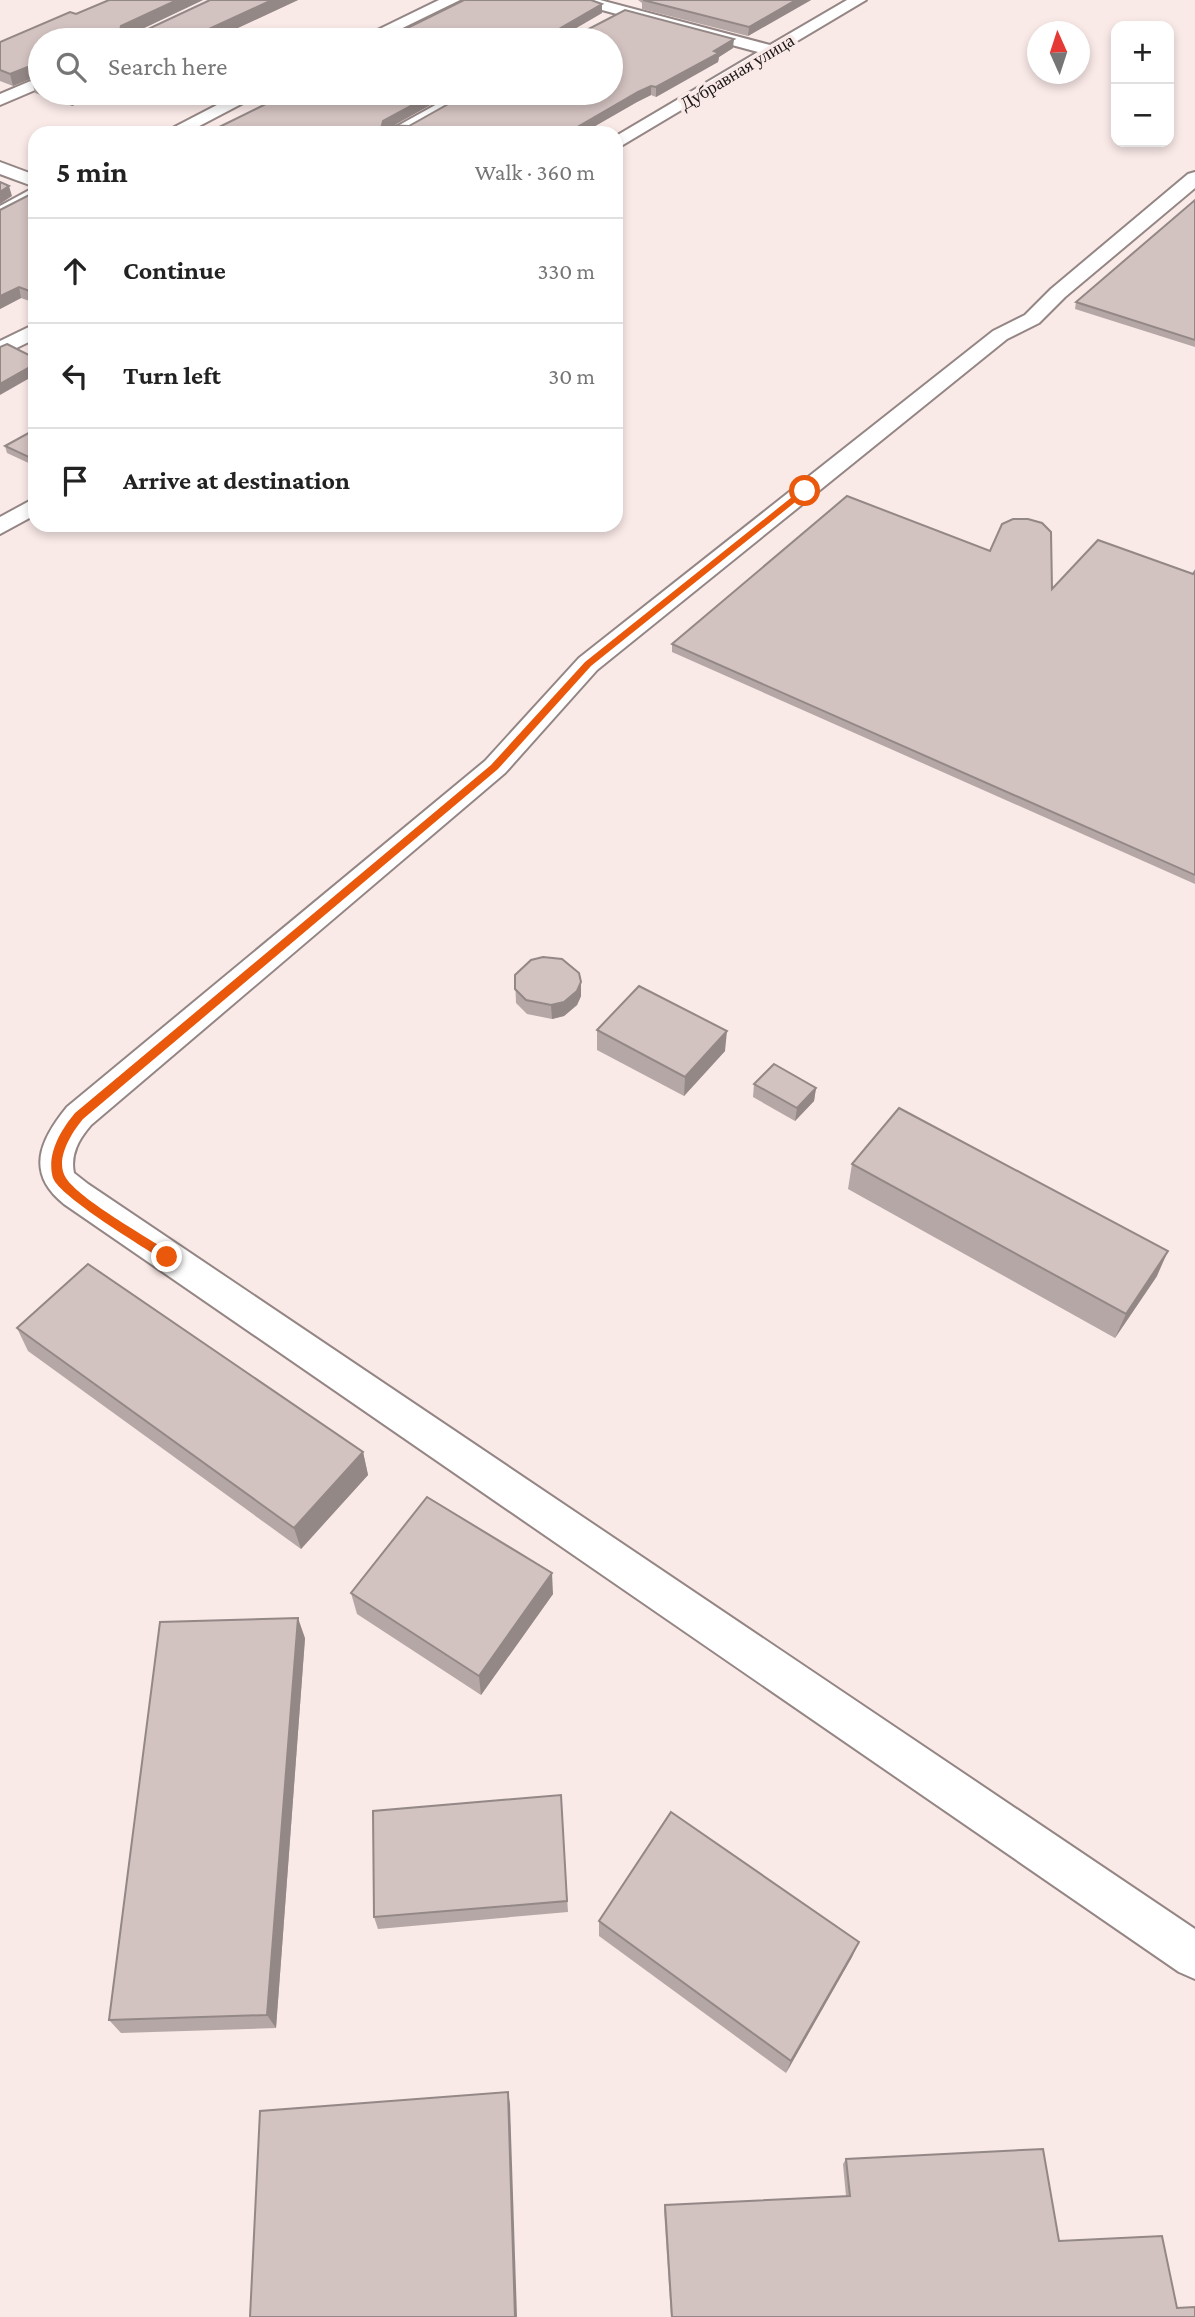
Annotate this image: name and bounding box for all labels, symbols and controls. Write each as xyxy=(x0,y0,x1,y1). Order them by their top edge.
north arrow xyxy=(1027,21,1090,84)
map controls xyxy=(1111,21,1174,147)
button: + xyxy=(1111,21,1174,84)
search box xyxy=(28,28,623,105)
street label: Дубравная улица xyxy=(676,30,798,114)
icon: search xyxy=(52,48,90,86)
text: Search here xyxy=(108,52,227,81)
button: − xyxy=(1111,84,1174,147)
text: 5 min xyxy=(56,155,128,188)
text: Walk · 360 m xyxy=(475,159,595,185)
icon: ahead xyxy=(56,252,94,290)
text: Continue xyxy=(123,256,226,285)
text: 330 m xyxy=(537,258,595,284)
icon: left xyxy=(56,357,94,395)
text: Turn left xyxy=(123,361,221,390)
text: 30 m xyxy=(548,363,595,389)
icon: arrive xyxy=(56,462,94,500)
text: Arrive at destination xyxy=(123,466,350,495)
route start xyxy=(789,475,820,506)
route end xyxy=(151,1241,182,1272)

